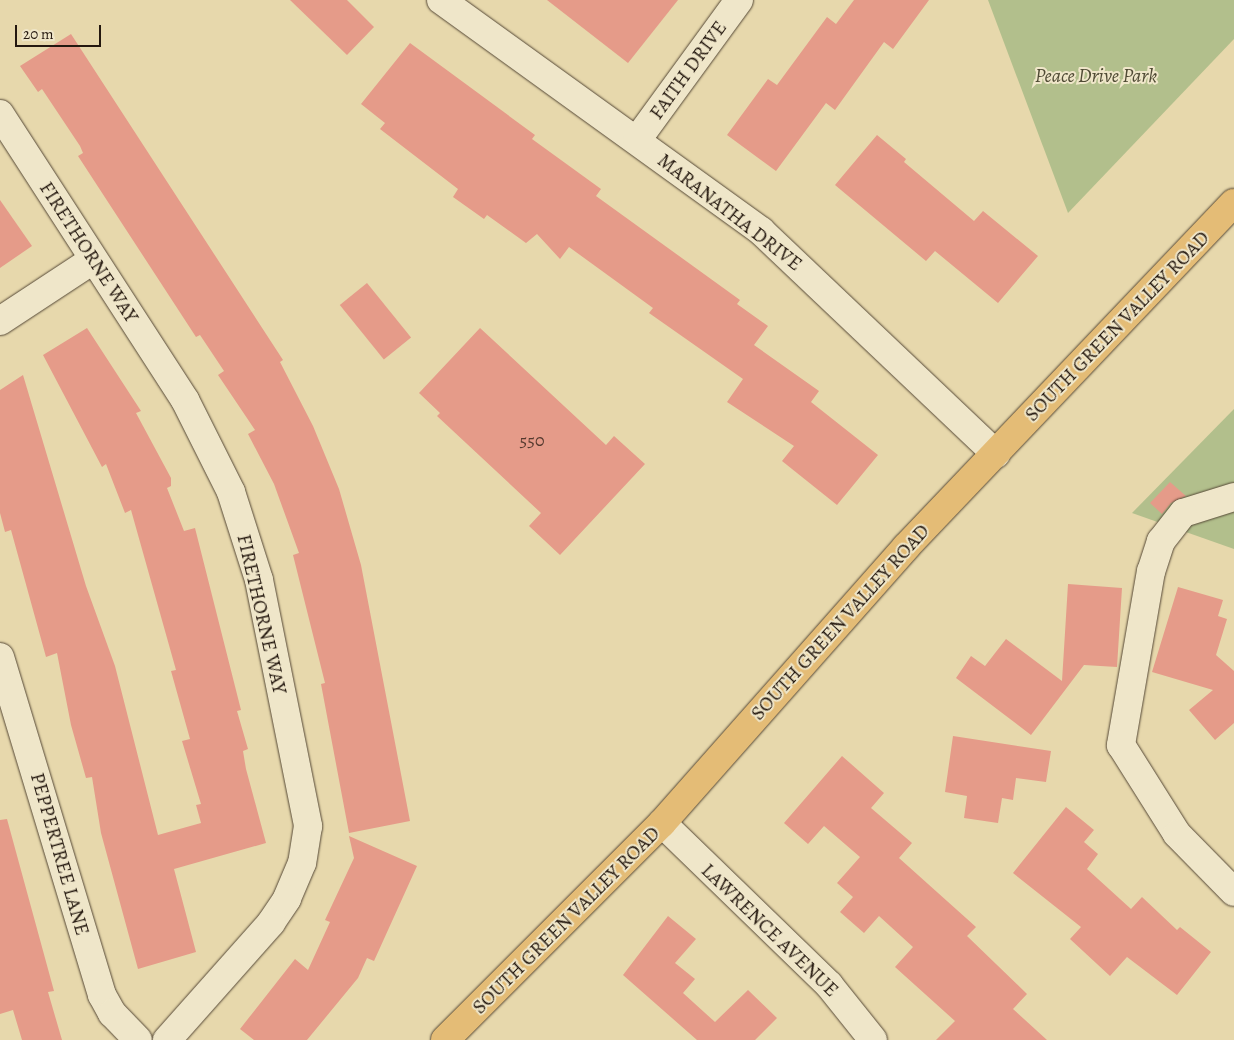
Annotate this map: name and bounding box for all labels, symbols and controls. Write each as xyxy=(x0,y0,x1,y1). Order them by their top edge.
scale bar xyxy=(18,15,104,47)
street label: FAITH DRIVE xyxy=(644,16,732,124)
text: 20 m xyxy=(23,24,54,44)
park label: Peace Drive Park xyxy=(1035,63,1157,87)
street label: MARANATHA DRIVE xyxy=(653,148,807,276)
street label: FIRETHORNE WAY xyxy=(35,177,143,327)
street label: SOUTH GREEN VALLEY ROAD xyxy=(1020,226,1214,426)
house number: 550 xyxy=(519,429,545,451)
street label: SOUTH GREEN VALLEY ROAD xyxy=(746,519,934,725)
street label: FIRETHORNE WAY xyxy=(232,532,292,696)
street label: PEPPERTREE LANE xyxy=(25,770,95,938)
street label: SOUTH GREEN VALLEY ROAD xyxy=(467,821,665,1019)
street label: LAWRENCE AVENUE xyxy=(696,858,844,1002)

